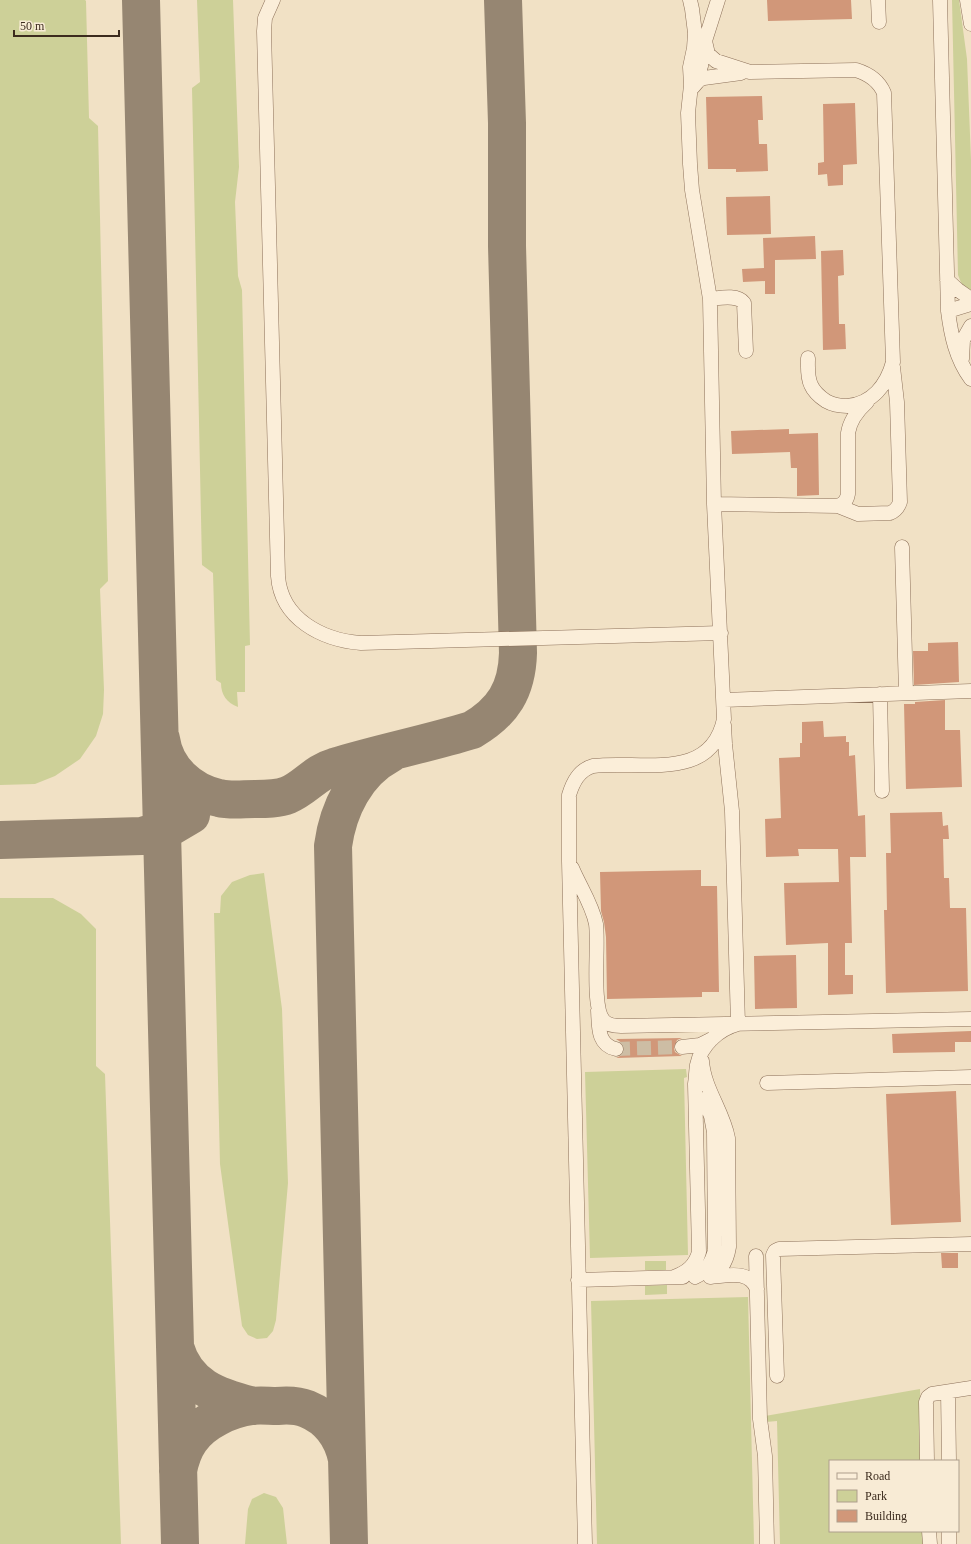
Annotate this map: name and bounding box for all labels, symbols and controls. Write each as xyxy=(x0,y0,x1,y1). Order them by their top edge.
scale bar xyxy=(14,12,119,38)
text: 50 m xyxy=(20,19,45,33)
legend xyxy=(829,1460,959,1532)
text: Road xyxy=(865,1469,890,1483)
text: Park xyxy=(865,1489,887,1503)
text: Building xyxy=(865,1509,907,1523)

